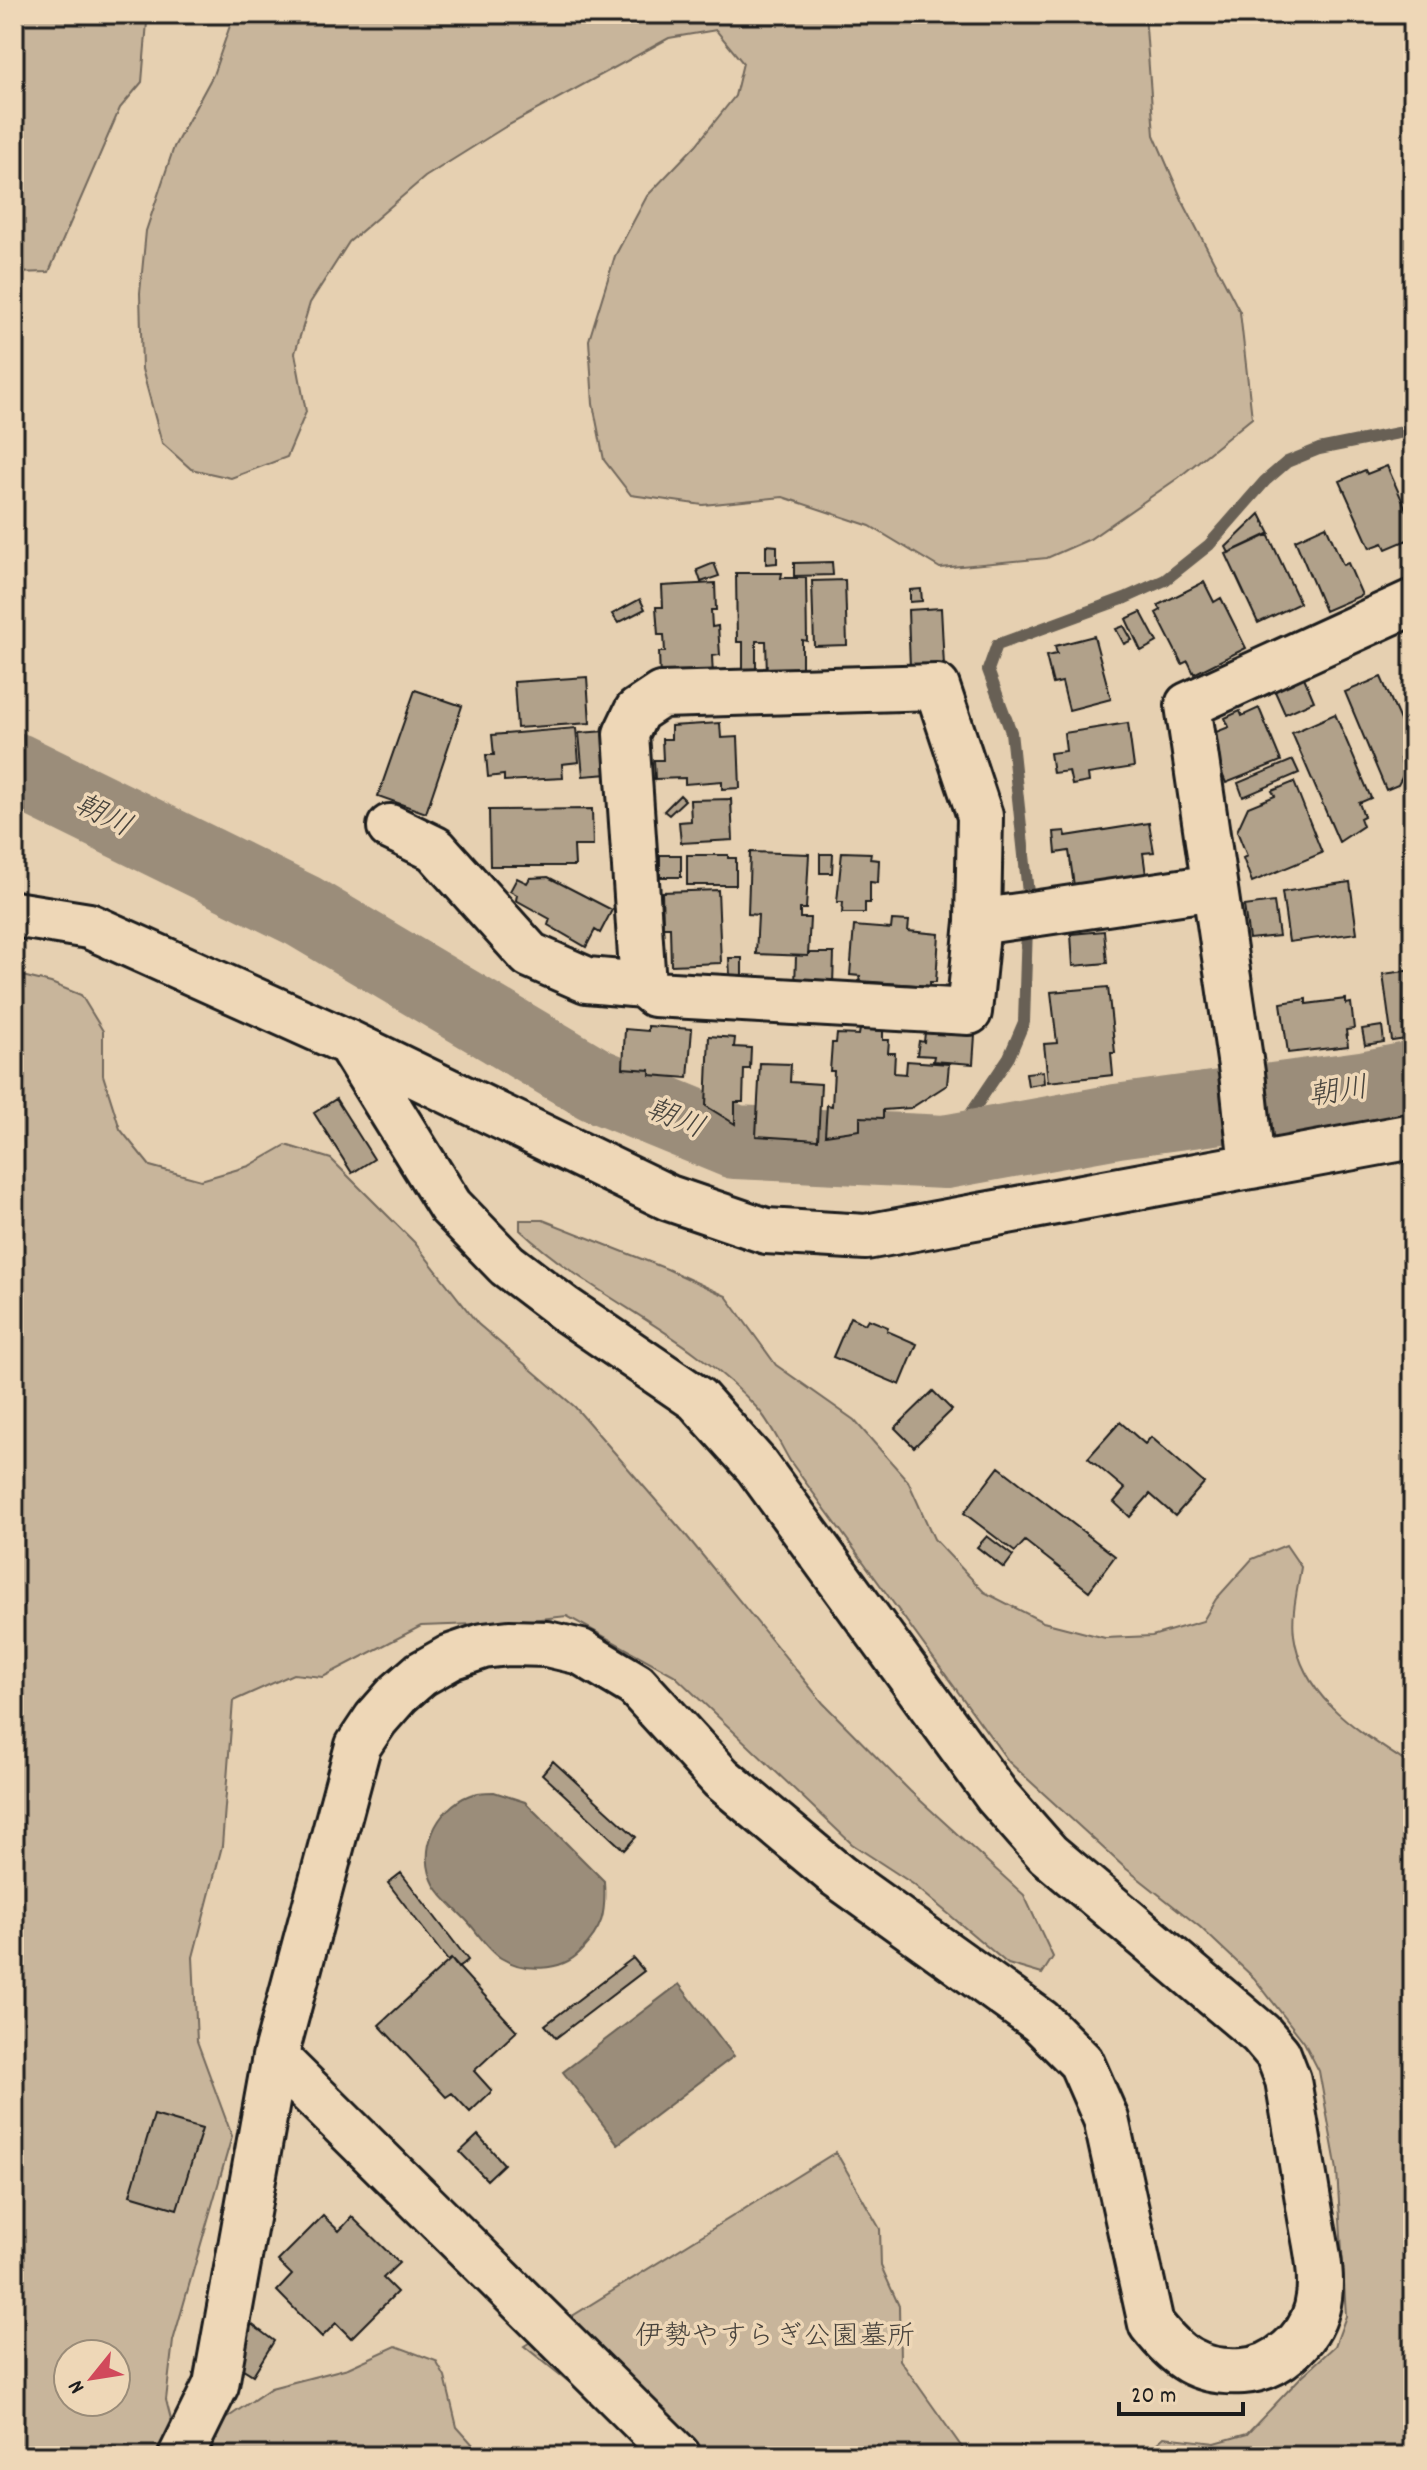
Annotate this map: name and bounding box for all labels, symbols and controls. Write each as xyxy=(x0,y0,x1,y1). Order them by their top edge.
water label: 朝川 xyxy=(66,786,138,851)
water label: 朝川 xyxy=(1306,1069,1372,1120)
water label: 朝川 xyxy=(638,1090,710,1152)
park label: 伊勢やすらぎ公園墓所 xyxy=(635,2319,915,2359)
north arrow xyxy=(52,2338,132,2418)
scale bar xyxy=(1119,2366,1243,2416)
text: N xyxy=(62,2374,94,2399)
text: 20 m xyxy=(1131,2380,1177,2414)

